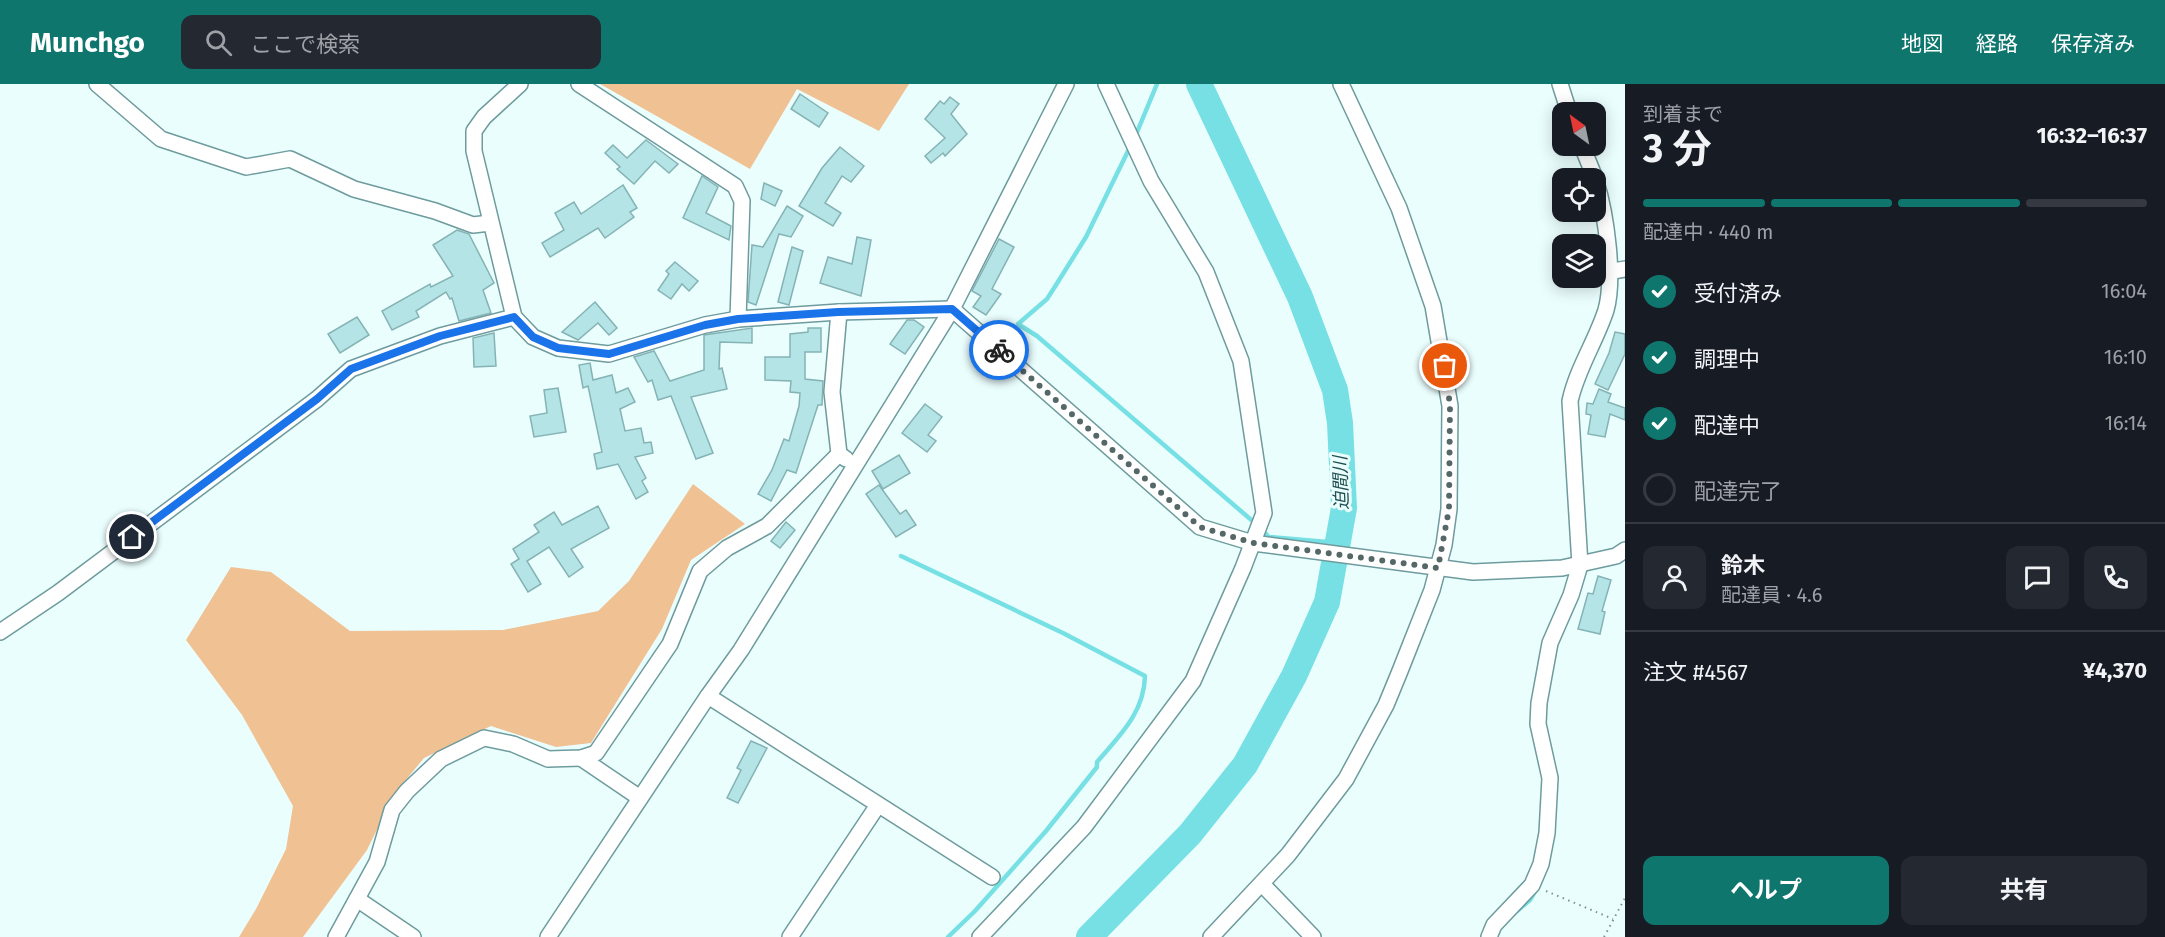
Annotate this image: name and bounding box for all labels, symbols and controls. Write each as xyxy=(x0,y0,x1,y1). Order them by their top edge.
search box xyxy=(181,15,601,69)
text: Munchgo xyxy=(30,26,145,59)
icon: search xyxy=(202,26,235,59)
text: ここで検索 xyxy=(250,31,360,58)
text: 地図 xyxy=(1901,31,1943,57)
text: 経路 xyxy=(1976,31,2018,57)
text: 保存済み xyxy=(2051,31,2135,57)
north arrow xyxy=(1552,102,1606,156)
map controls xyxy=(1552,102,1606,288)
text: 到着まで xyxy=(1643,102,1723,126)
text: 16:32–16:37 xyxy=(2036,122,2147,149)
text: 3 分 xyxy=(1643,126,1712,172)
button: locate xyxy=(1552,168,1606,222)
text: 配達中 · 440 m xyxy=(1643,220,1773,244)
button: layers xyxy=(1552,234,1606,288)
icon: check xyxy=(1643,275,1676,308)
text: 16:04 xyxy=(2101,279,2147,303)
text: 受付済み xyxy=(1694,280,1782,307)
courier xyxy=(969,320,1029,380)
icon: bike xyxy=(983,334,1016,367)
pin xyxy=(1419,340,1470,391)
icon: check xyxy=(1643,341,1676,374)
text: 16:10 xyxy=(2104,345,2147,369)
text: 調理中 xyxy=(1694,346,1760,373)
icon: bag xyxy=(1428,349,1461,382)
icon: check xyxy=(1643,407,1676,440)
text: 16:14 xyxy=(2104,411,2147,435)
text: 配達中 xyxy=(1694,412,1760,439)
water label: 迫間川 xyxy=(1329,454,1353,510)
text: 配達完了 xyxy=(1694,478,1782,505)
pin xyxy=(106,511,157,562)
icon: home xyxy=(115,520,148,553)
button: person xyxy=(1643,546,1706,609)
button: chat xyxy=(2006,546,2069,609)
button: phone xyxy=(2084,546,2147,609)
text: 鈴木 xyxy=(1721,552,1765,579)
text: 配達員 · 4.6 xyxy=(1721,583,1822,607)
text: ¥4,370 xyxy=(2083,657,2147,684)
text: 注文 #4567 xyxy=(1643,659,1748,686)
button: ヘルプ xyxy=(1643,856,1889,925)
button: 共有 xyxy=(1901,856,2147,925)

